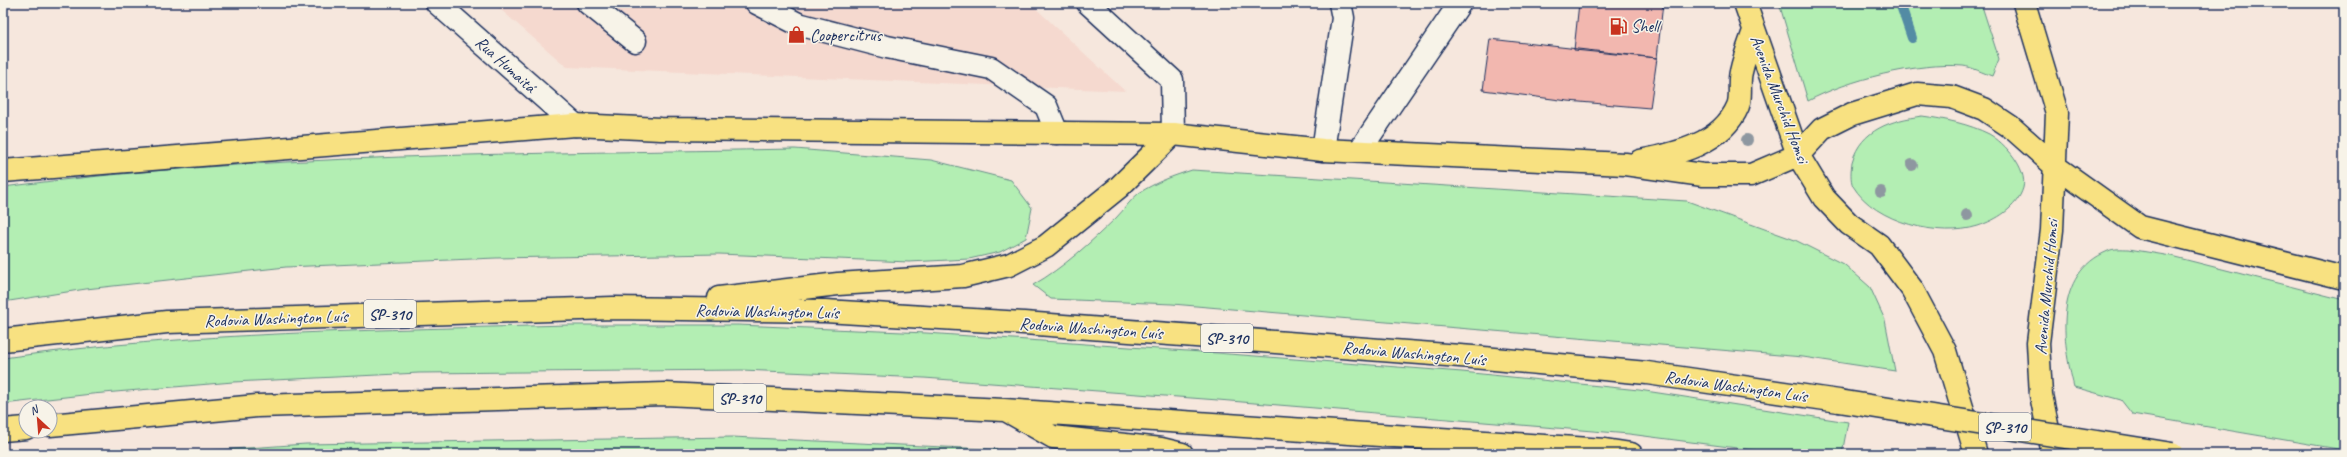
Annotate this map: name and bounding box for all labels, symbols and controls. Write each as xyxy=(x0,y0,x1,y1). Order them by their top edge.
fuel station icon: Shell xyxy=(1608,16,1628,36)
place label: Shell xyxy=(1631,16,1662,37)
shop icon: Coopercitrus xyxy=(787,25,807,45)
place label: Coopercitrus xyxy=(810,25,884,46)
street label: Rua Humaitá xyxy=(471,32,542,98)
street label: Avenida Murchid Homsi xyxy=(1745,32,1814,168)
street label: Avenida Murchid Homsi xyxy=(2030,217,2063,355)
road number: SP-310 xyxy=(364,300,416,328)
street label: Rodovia Washington Luís xyxy=(695,300,841,323)
street label: Rodovia Washington Luís xyxy=(204,305,350,331)
street label: Rodovia Washington Luís xyxy=(1019,313,1165,344)
road number: SP-310 xyxy=(1201,324,1253,352)
street label: Rodovia Washington Luís xyxy=(1342,337,1489,370)
street label: Rodovia Washington Luís xyxy=(1663,366,1811,407)
road number: SP-310 xyxy=(714,384,766,412)
north arrow xyxy=(18,399,58,439)
text: N xyxy=(27,401,42,418)
road number: SP-310 xyxy=(1979,413,2031,441)

